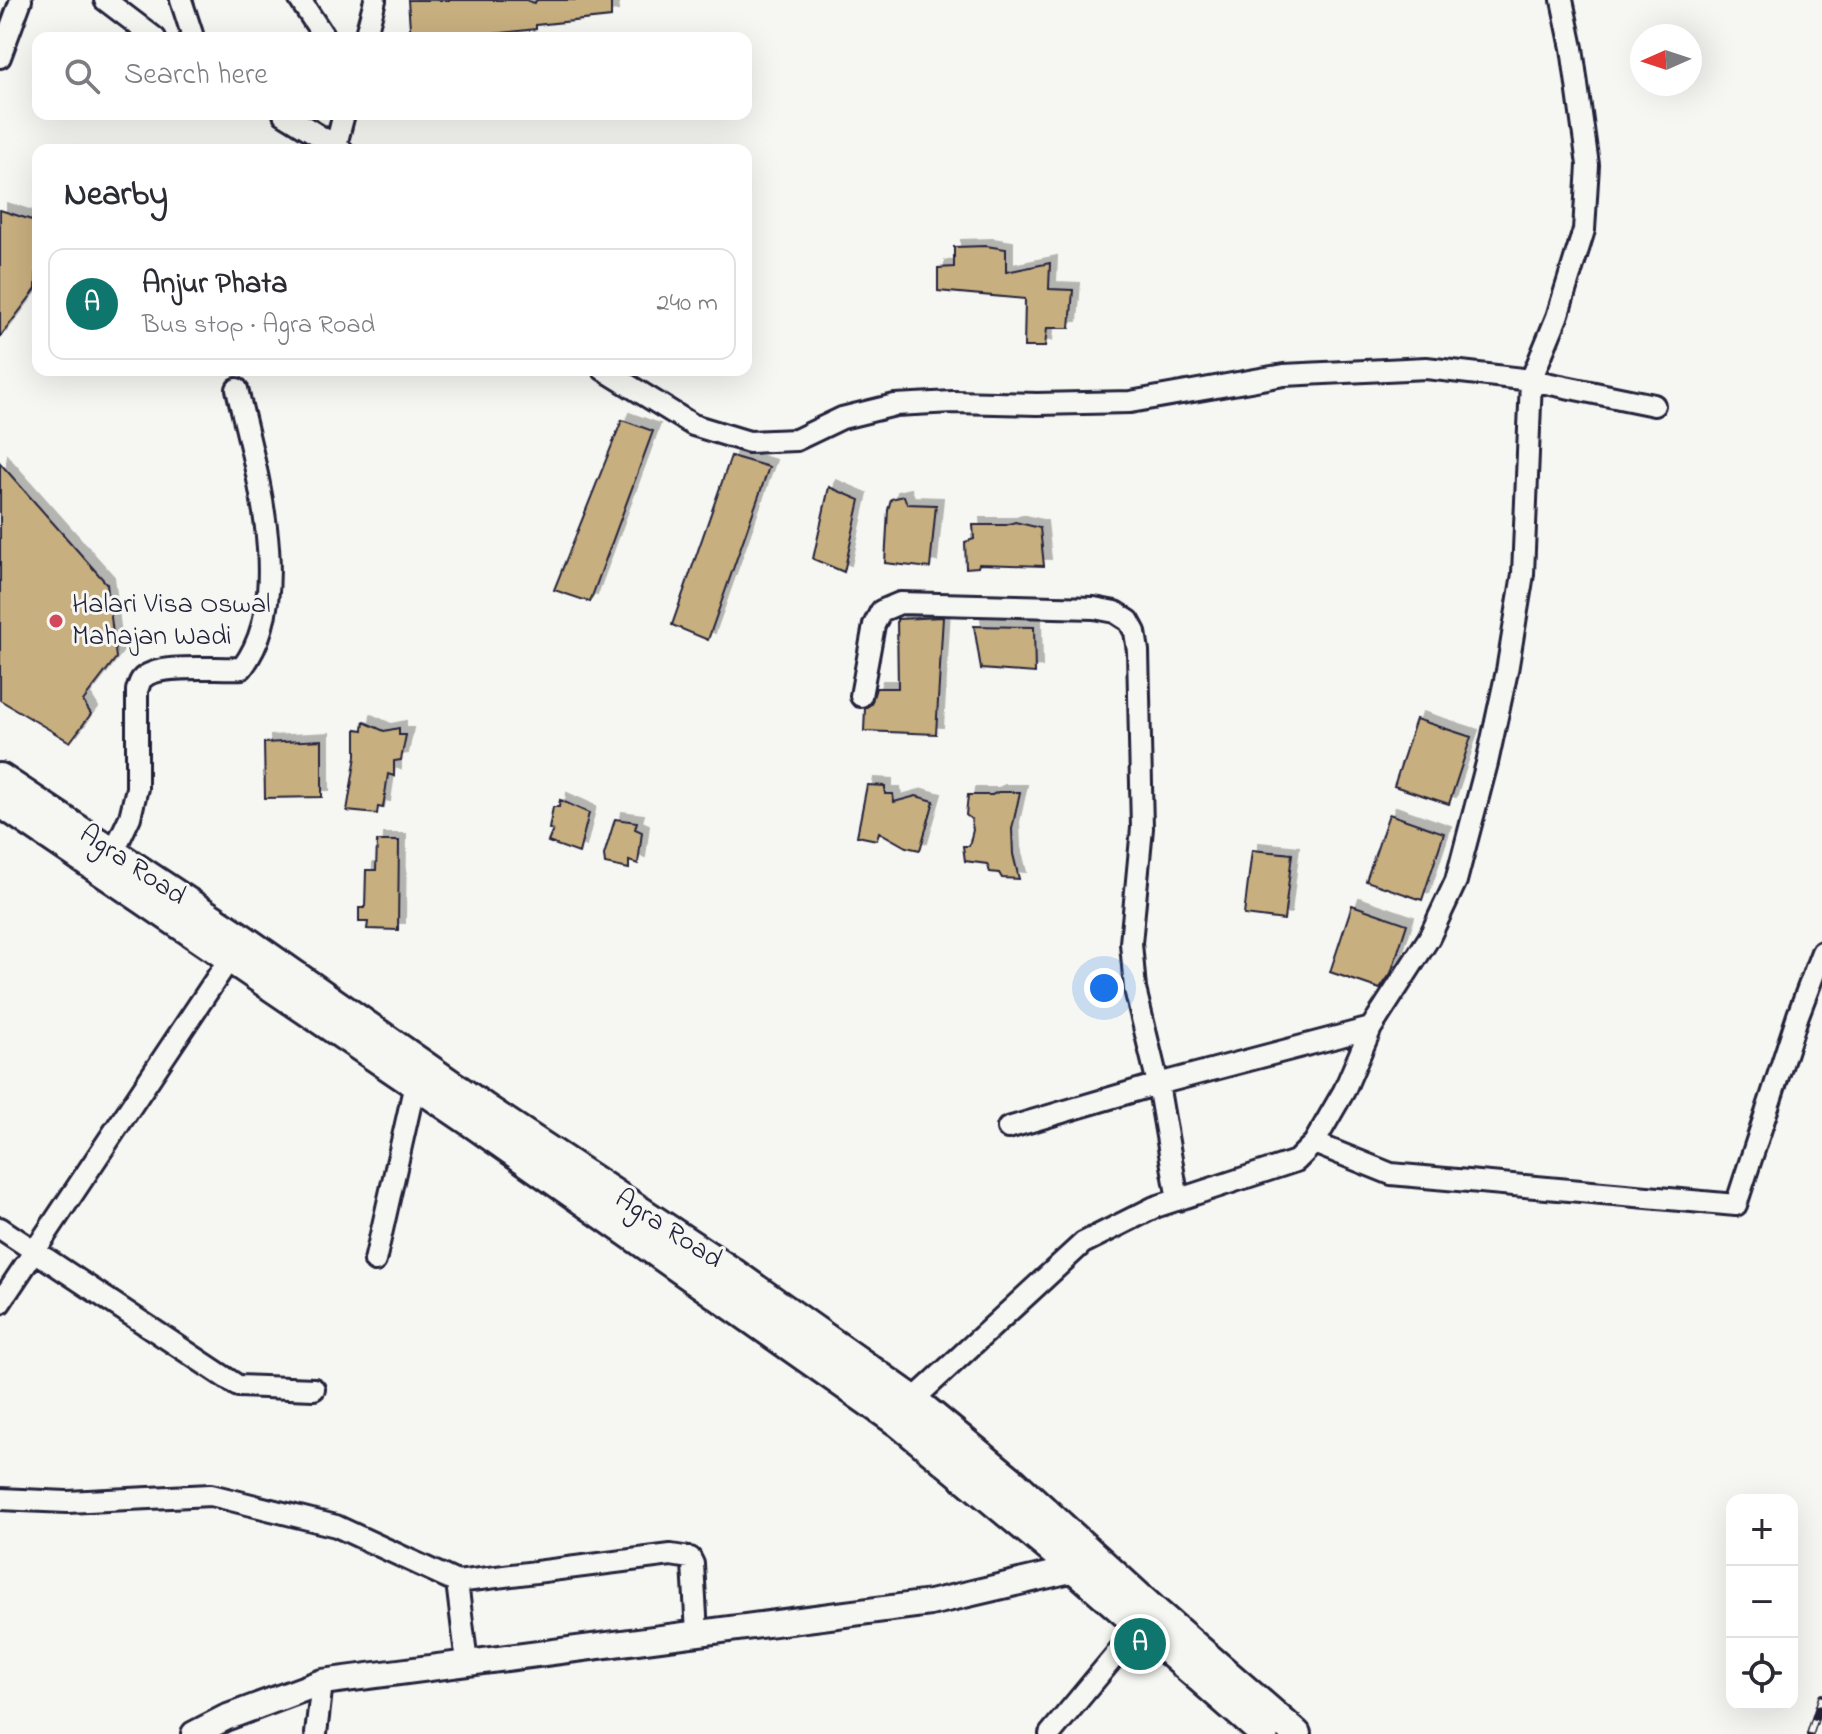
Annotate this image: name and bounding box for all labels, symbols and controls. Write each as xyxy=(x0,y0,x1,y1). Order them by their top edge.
north arrow xyxy=(1630,24,1702,96)
search box xyxy=(32,32,752,120)
icon: search xyxy=(60,54,104,98)
text: Search here xyxy=(124,54,268,98)
text: Nearby xyxy=(64,171,168,221)
text: Anjur Phata xyxy=(142,263,287,307)
text: A xyxy=(84,285,100,323)
text: 240 m xyxy=(656,285,718,323)
text: Bus stop · Agra Road xyxy=(142,307,375,345)
place label: Halari Visa Oswal Mahajan Wadi xyxy=(72,585,271,658)
marker: Halari Visa Oswal Mahajan Wadi xyxy=(47,612,65,630)
street label: Agra Road xyxy=(70,815,194,917)
your location xyxy=(1084,968,1124,1008)
street label: Agra Road xyxy=(606,1180,730,1280)
map controls xyxy=(1726,1494,1798,1710)
button: + xyxy=(1726,1494,1798,1566)
button: − xyxy=(1726,1566,1798,1638)
pin: A xyxy=(1114,1614,1166,1674)
button: locate xyxy=(1726,1638,1798,1710)

